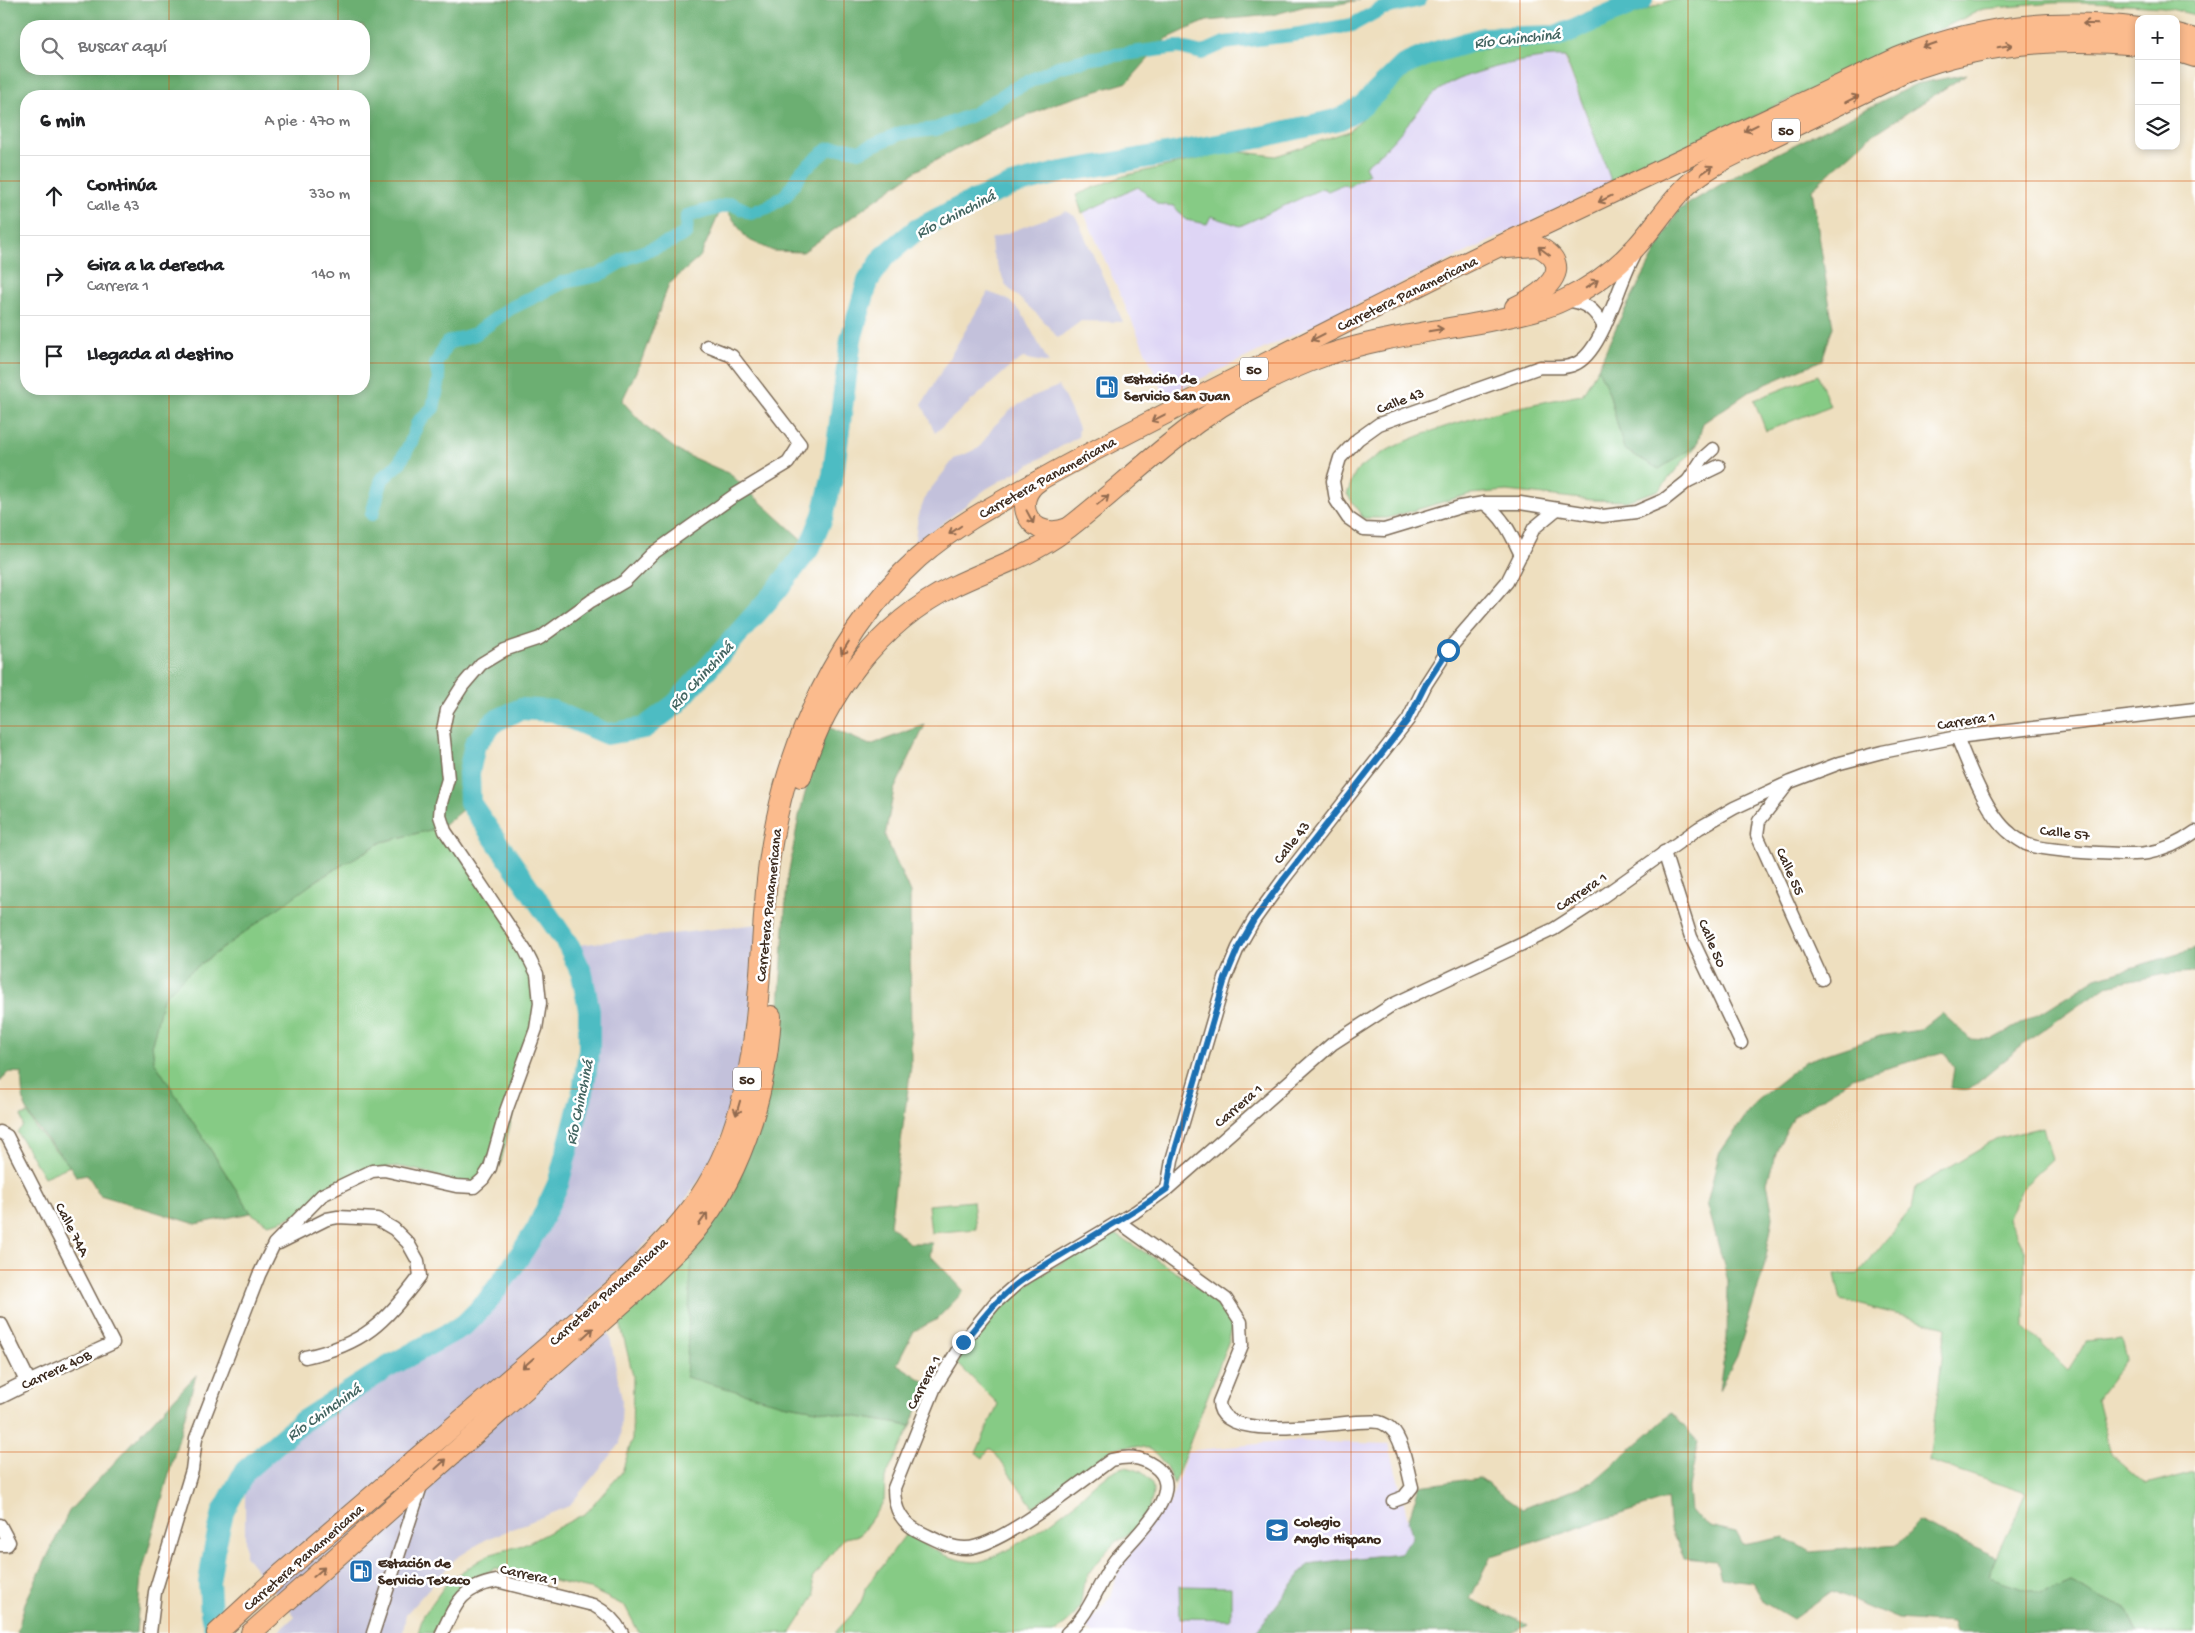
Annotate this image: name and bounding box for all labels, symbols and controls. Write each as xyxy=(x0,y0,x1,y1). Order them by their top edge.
map controls xyxy=(2135,15,2180,150)
button: + xyxy=(2135,15,2180,60)
search box xyxy=(20,20,370,75)
one-way arrow xyxy=(2082,20,2098,29)
water label: Río Chinchiná xyxy=(1473,26,1562,54)
icon: search xyxy=(38,34,66,62)
text: Buscar aquí xyxy=(78,36,167,59)
one-way arrow xyxy=(1923,41,1938,50)
one-way arrow xyxy=(1997,41,2013,50)
button: − xyxy=(2135,60,2180,105)
one-way arrow xyxy=(1844,93,1859,103)
button: layers xyxy=(2135,105,2180,150)
text: 6 min xyxy=(40,110,85,135)
text: A pie · 470 m xyxy=(264,113,350,132)
road number: 50 xyxy=(1772,118,1800,142)
one-way arrow xyxy=(1744,124,1759,133)
one-way arrow xyxy=(1700,165,1714,175)
text: Continúa xyxy=(87,175,157,198)
icon: ahead xyxy=(40,182,68,210)
text: 330 m xyxy=(309,186,350,205)
water label: Río Chinchiná xyxy=(914,188,1000,244)
one-way arrow xyxy=(1597,194,1612,204)
text: Calle 43 xyxy=(87,198,140,217)
one-way arrow xyxy=(1537,246,1551,256)
street label: Carretera Panamericana xyxy=(1335,253,1482,337)
text: Gira a la derecha xyxy=(87,255,224,278)
icon: right xyxy=(40,262,68,290)
text: 140 m xyxy=(312,266,350,285)
text: Carrera 1 xyxy=(87,278,149,297)
one-way arrow xyxy=(1585,279,1599,289)
one-way arrow xyxy=(1428,325,1444,335)
one-way arrow xyxy=(1311,332,1326,342)
icon: arrive xyxy=(40,342,68,370)
text: Llegada al destino xyxy=(87,344,233,367)
road number: 50 xyxy=(1240,358,1268,380)
place label: Estación de Servicio San Juan xyxy=(1124,371,1231,406)
fuel station icon: Estación de Servicio San Juan xyxy=(1094,374,1120,400)
street label: Calle 43 xyxy=(1375,385,1427,419)
one-way arrow xyxy=(1150,413,1165,423)
street label: Carretera Panamericana xyxy=(976,433,1120,524)
one-way arrow xyxy=(1096,494,1109,505)
one-way arrow xyxy=(1025,510,1035,525)
one-way arrow xyxy=(948,525,962,535)
water label: Río Chinchiná xyxy=(666,639,740,715)
route start xyxy=(1437,639,1460,662)
one-way arrow xyxy=(840,640,850,654)
street label: Carrera 1 xyxy=(1936,709,1996,735)
street label: Calle 43 xyxy=(1270,818,1315,868)
street label: Calle 57 xyxy=(2039,822,2092,846)
street label: Carretera Panamericana xyxy=(753,827,787,983)
street label: Calle 55 xyxy=(1771,845,1808,898)
street label: Carrera 1 xyxy=(1553,869,1611,916)
street label: Calle 50 xyxy=(1693,917,1730,971)
water label: Río Chinchiná xyxy=(563,1057,600,1147)
road number: 50 xyxy=(733,1068,761,1090)
street label: Carrera 1 xyxy=(1211,1081,1267,1132)
one-way arrow xyxy=(733,1099,743,1115)
street label: Calle 74A xyxy=(50,1200,93,1261)
one-way arrow xyxy=(698,1213,709,1226)
street label: Carretera Panamericana xyxy=(546,1234,673,1351)
one-way arrow xyxy=(582,1327,595,1339)
route end xyxy=(952,1331,975,1354)
street label: Carrera 40B xyxy=(19,1347,95,1395)
street label: Carrera 1 xyxy=(904,1353,946,1413)
one-way arrow xyxy=(522,1358,535,1369)
water label: Río Chinchiná xyxy=(284,1381,367,1446)
one-way arrow xyxy=(434,1458,447,1470)
street label: Carretera Panamericana xyxy=(240,1501,369,1616)
place label: Colegio Anglo Hispano xyxy=(1293,1514,1381,1549)
school or university icon: Colegio Anglo Hispano xyxy=(1264,1517,1290,1543)
place label: Estación de Servicio Texaco xyxy=(378,1555,470,1590)
fuel station icon: Estación de Servicio Texaco xyxy=(348,1558,374,1584)
street label: Carrera 1 xyxy=(498,1561,559,1591)
one-way arrow xyxy=(313,1567,326,1578)

